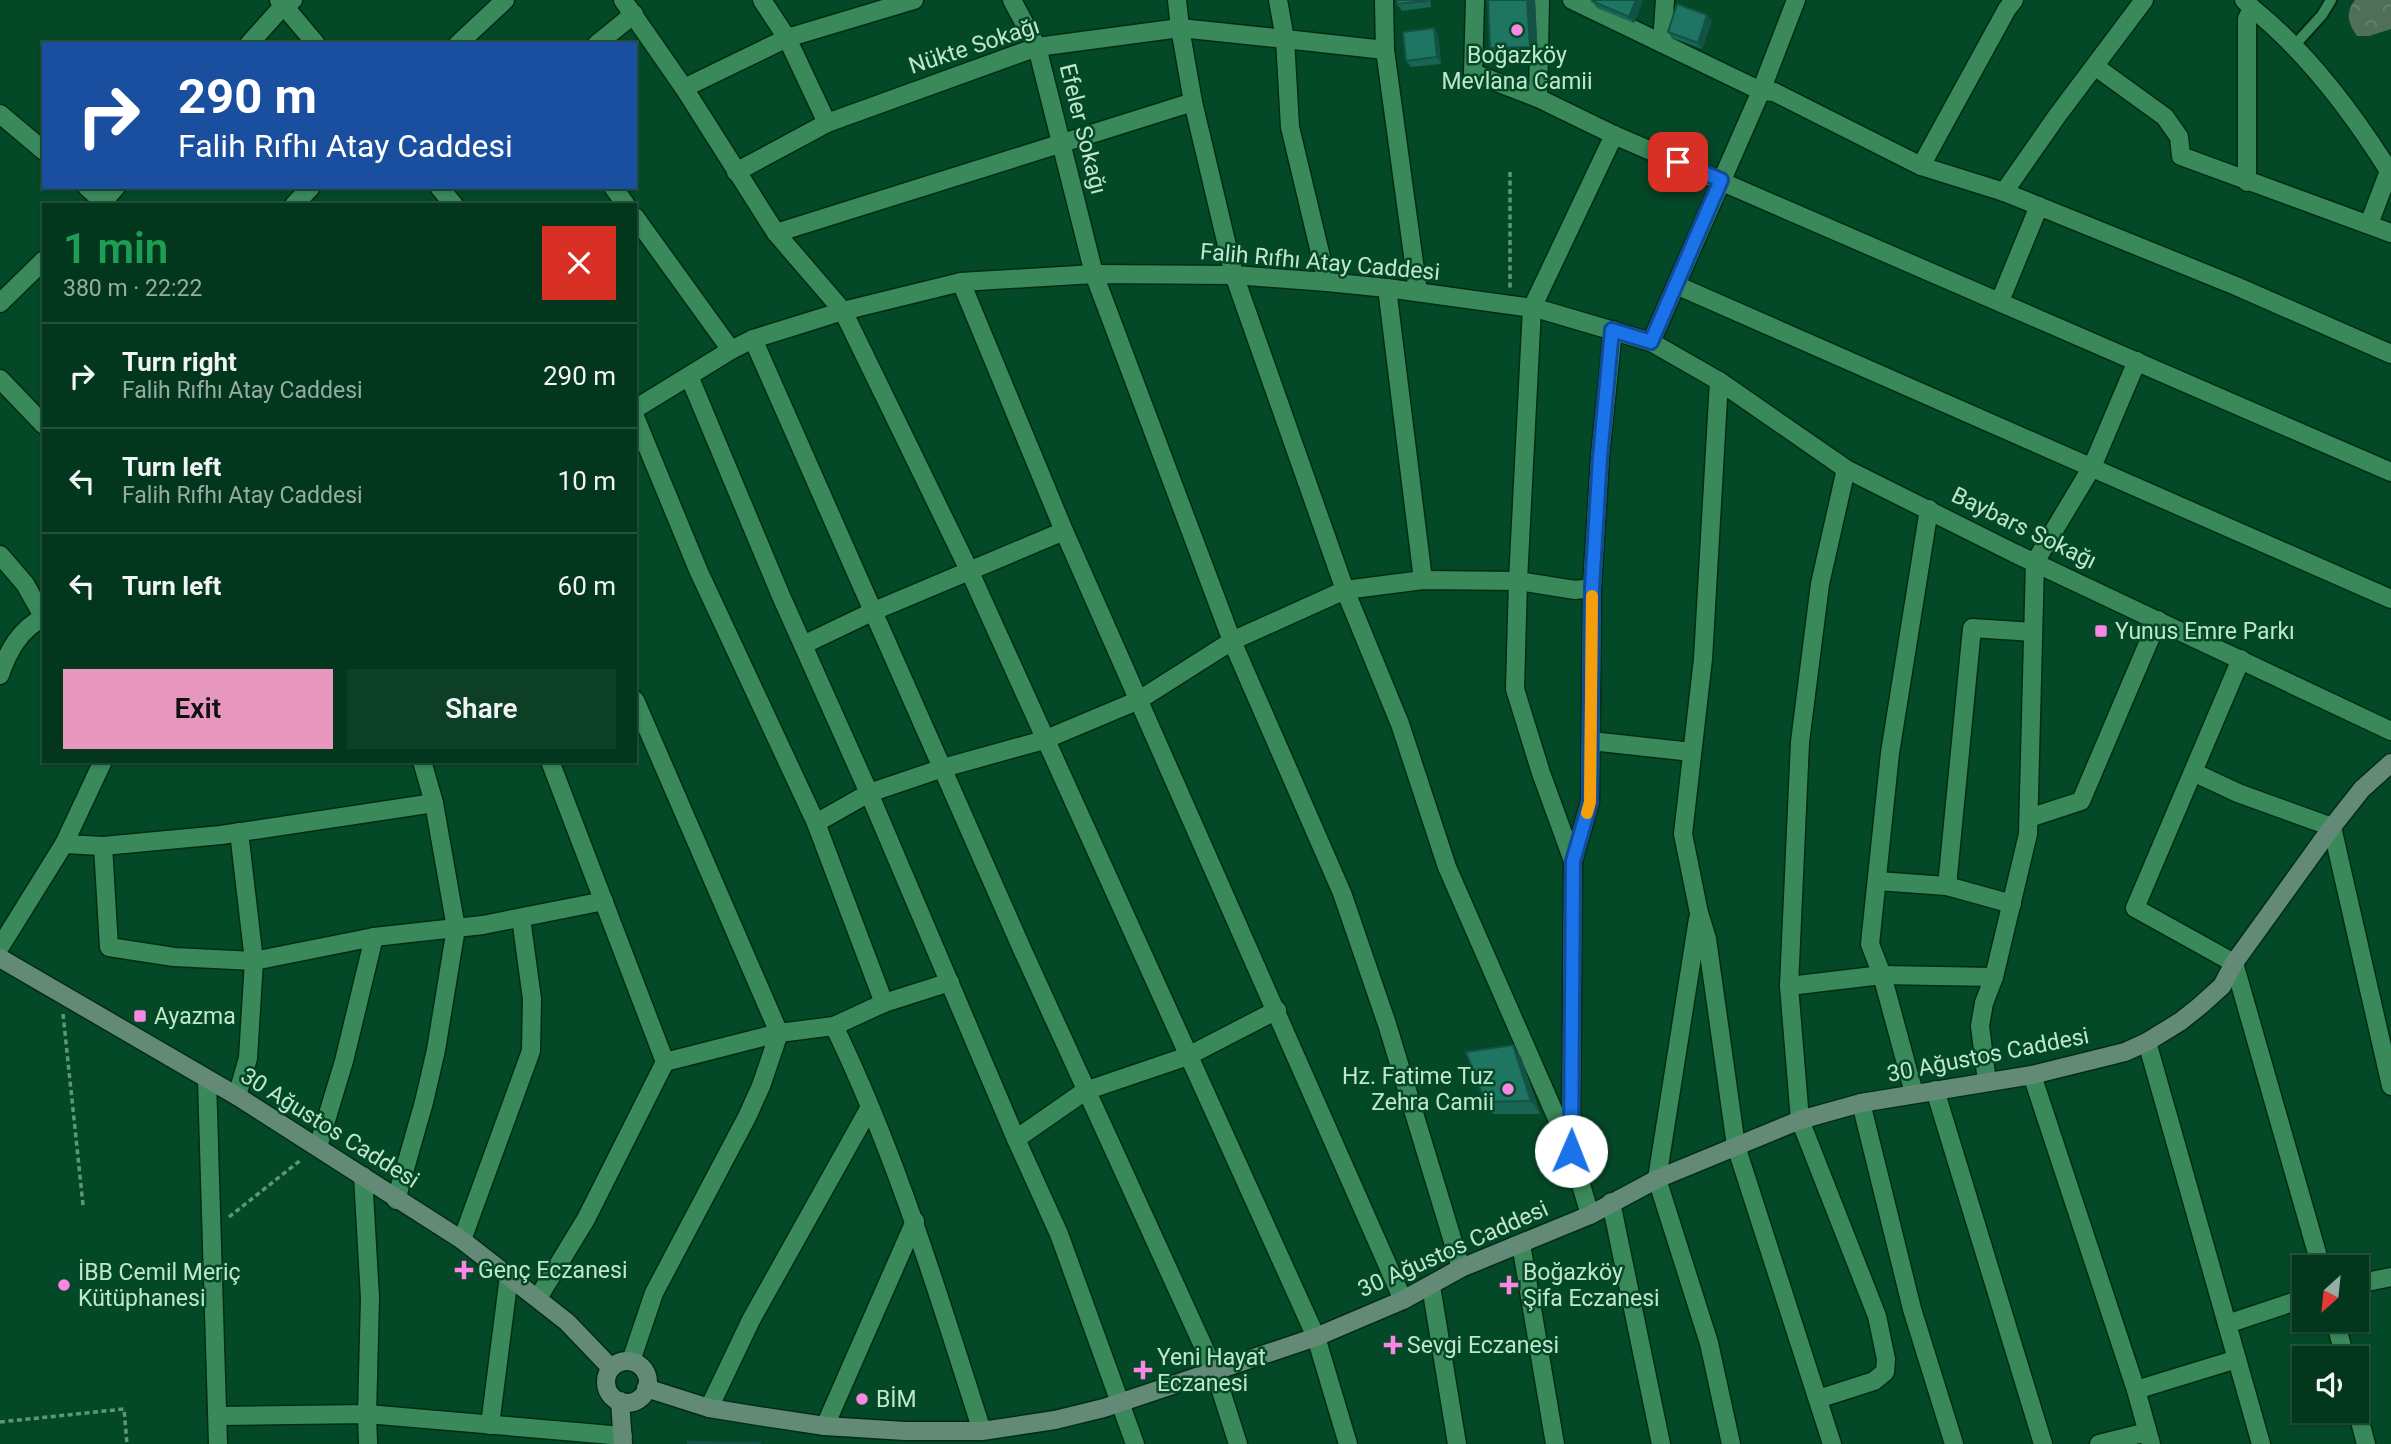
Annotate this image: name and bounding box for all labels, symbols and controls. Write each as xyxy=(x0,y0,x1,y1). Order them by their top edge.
street label: Nükte Sokağı xyxy=(905,12,1043,80)
marker: Boğazköy Mevlana Camii xyxy=(1509,22,1525,38)
place label: Boğazköy Mevlana Camii xyxy=(1441,42,1593,95)
street label: Efeler Sokağı xyxy=(1054,61,1112,197)
text: 290 m xyxy=(178,68,317,125)
icon: right xyxy=(63,70,154,161)
text: Falih Rıfhı Atay Caddesi xyxy=(178,127,513,165)
pin xyxy=(1648,132,1708,192)
icon: arrive xyxy=(1659,143,1697,181)
text: 1 min xyxy=(63,224,168,273)
button: close xyxy=(542,226,616,300)
street label: Falih Rıfhı Atay Caddesi xyxy=(1199,238,1441,286)
text: 380 m · 22:22 xyxy=(63,275,202,302)
text: Turn right xyxy=(122,347,237,377)
icon: right xyxy=(63,357,101,395)
text: 290 m xyxy=(543,361,616,391)
text: Falih Rıfhı Atay Caddesi xyxy=(122,377,363,404)
text: Turn left xyxy=(122,452,221,482)
icon: left xyxy=(63,462,101,500)
text: 10 m xyxy=(558,466,616,496)
street label: Baybars Sokağı xyxy=(1947,481,2101,575)
text: Falih Rıfhı Atay Caddesi xyxy=(122,482,363,509)
icon: left xyxy=(63,567,101,605)
text: Turn left xyxy=(122,571,221,601)
text: 60 m xyxy=(558,571,616,601)
place label: Yunus Emre Parkı xyxy=(2115,618,2295,645)
marker: Yunus Emre Parkı xyxy=(2093,623,2109,639)
button: Exit xyxy=(63,669,333,749)
button: Share xyxy=(347,669,616,749)
place label: Ayazma xyxy=(154,1003,236,1030)
marker: Ayazma xyxy=(132,1008,148,1024)
street label: 30 Ağustos Caddesi xyxy=(1885,1022,2091,1088)
street label: 30 Ağustos Caddesi xyxy=(236,1062,424,1194)
place label: Hz. Fatime Tuz Zehra Camii xyxy=(1342,1063,1494,1116)
marker: Hz. Fatime Tuz Zehra Camii xyxy=(1500,1081,1516,1097)
position arrow xyxy=(1534,1114,1608,1188)
street label: 30 Ağustos Caddesi xyxy=(1354,1195,1552,1303)
north arrow xyxy=(2292,1255,2370,1332)
map controls xyxy=(2292,1255,2369,1423)
place label: Genç Eczanesi xyxy=(478,1257,628,1284)
place label: İBB Cemil Meriç Kütüphanesi xyxy=(78,1259,241,1312)
place label: Boğazköy Şifa Eczanesi xyxy=(1523,1259,1660,1312)
marker: Genç Eczanesi xyxy=(456,1262,472,1278)
marker: İBB Cemil Meriç Kütüphanesi xyxy=(56,1277,72,1293)
marker: Boğazköy Şifa Eczanesi xyxy=(1501,1277,1517,1293)
place label: Sevgi Eczanesi xyxy=(1407,1332,1559,1359)
marker: Sevgi Eczanesi xyxy=(1385,1337,1401,1353)
place label: Yeni Hayat Eczanesi xyxy=(1157,1344,1266,1397)
button: sound xyxy=(2292,1346,2369,1423)
marker: Yeni Hayat Eczanesi xyxy=(1135,1362,1151,1378)
place label: BİM xyxy=(876,1386,917,1413)
marker: BİM xyxy=(854,1391,870,1407)

